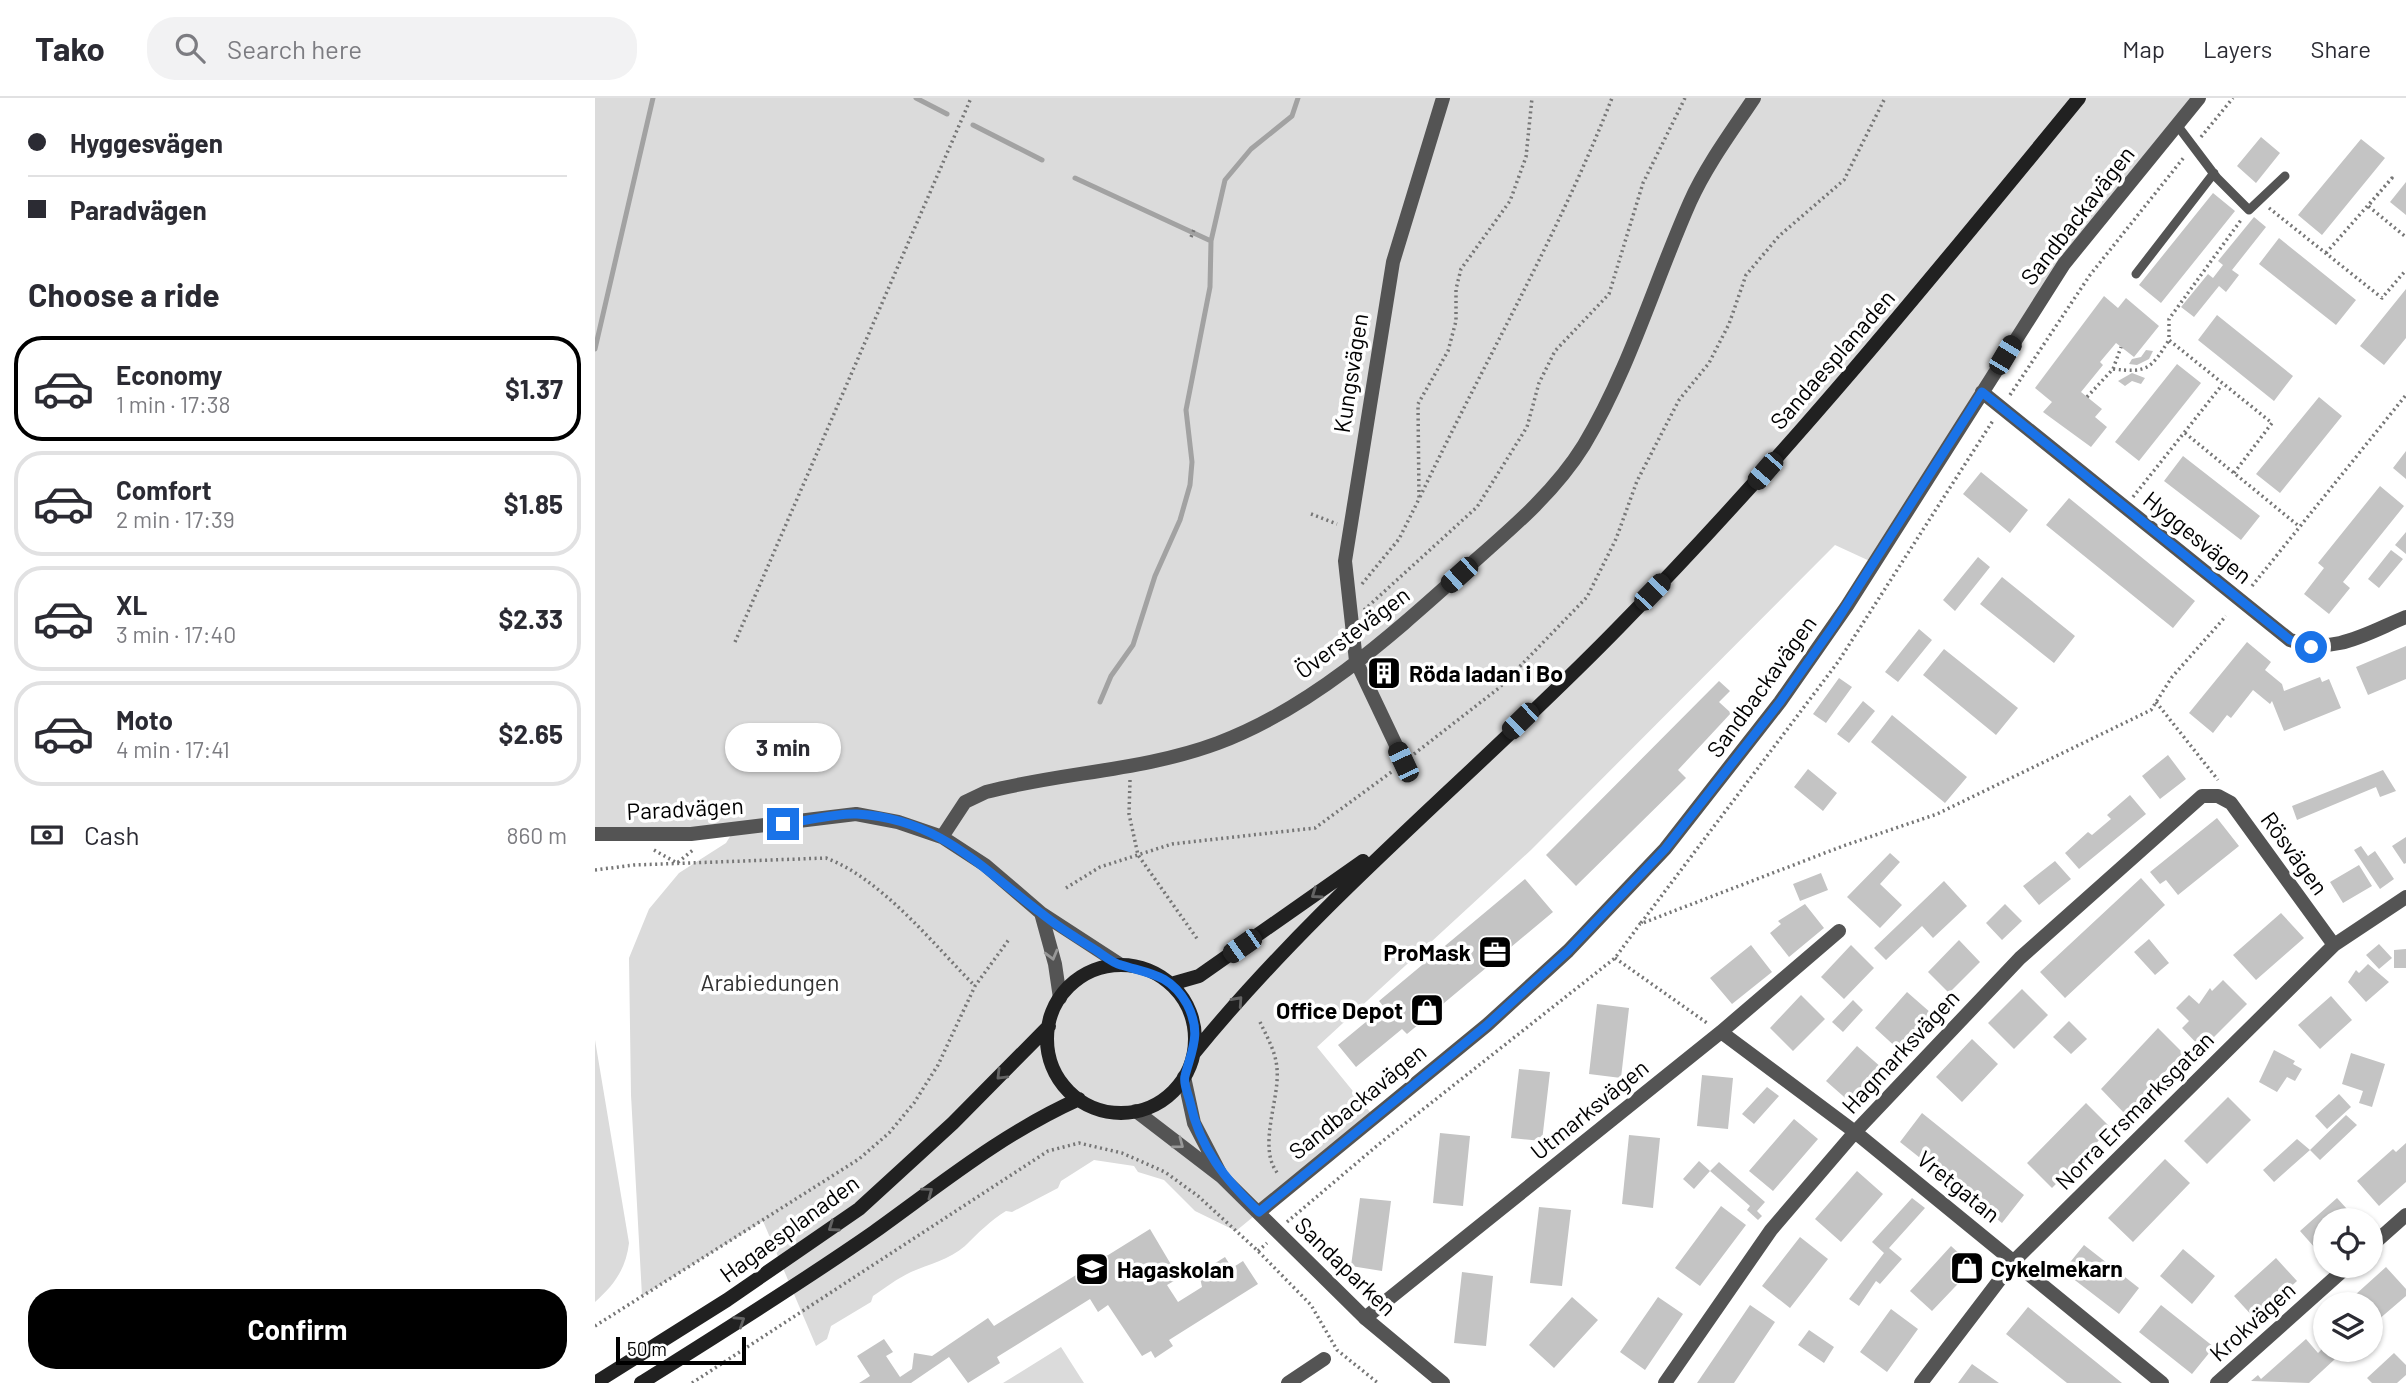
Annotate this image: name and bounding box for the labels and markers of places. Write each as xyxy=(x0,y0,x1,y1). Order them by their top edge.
building icon: Röda ladan i Bo xyxy=(1365,654,1403,692)
place label: Röda ladan i Bo xyxy=(1409,659,1563,687)
office icon: ProMask xyxy=(1476,933,1514,971)
place label: ProMask xyxy=(1384,938,1471,966)
shop icon: Office Depot xyxy=(1408,991,1446,1029)
place label: Office Depot xyxy=(1276,996,1403,1024)
shop icon: Cykelmekarn xyxy=(1948,1249,1986,1287)
school or university icon: Hagaskolan xyxy=(1073,1250,1111,1288)
place label: Cykelmekarn xyxy=(1991,1254,2123,1282)
place label: Hagaskolan xyxy=(1117,1255,1234,1283)

